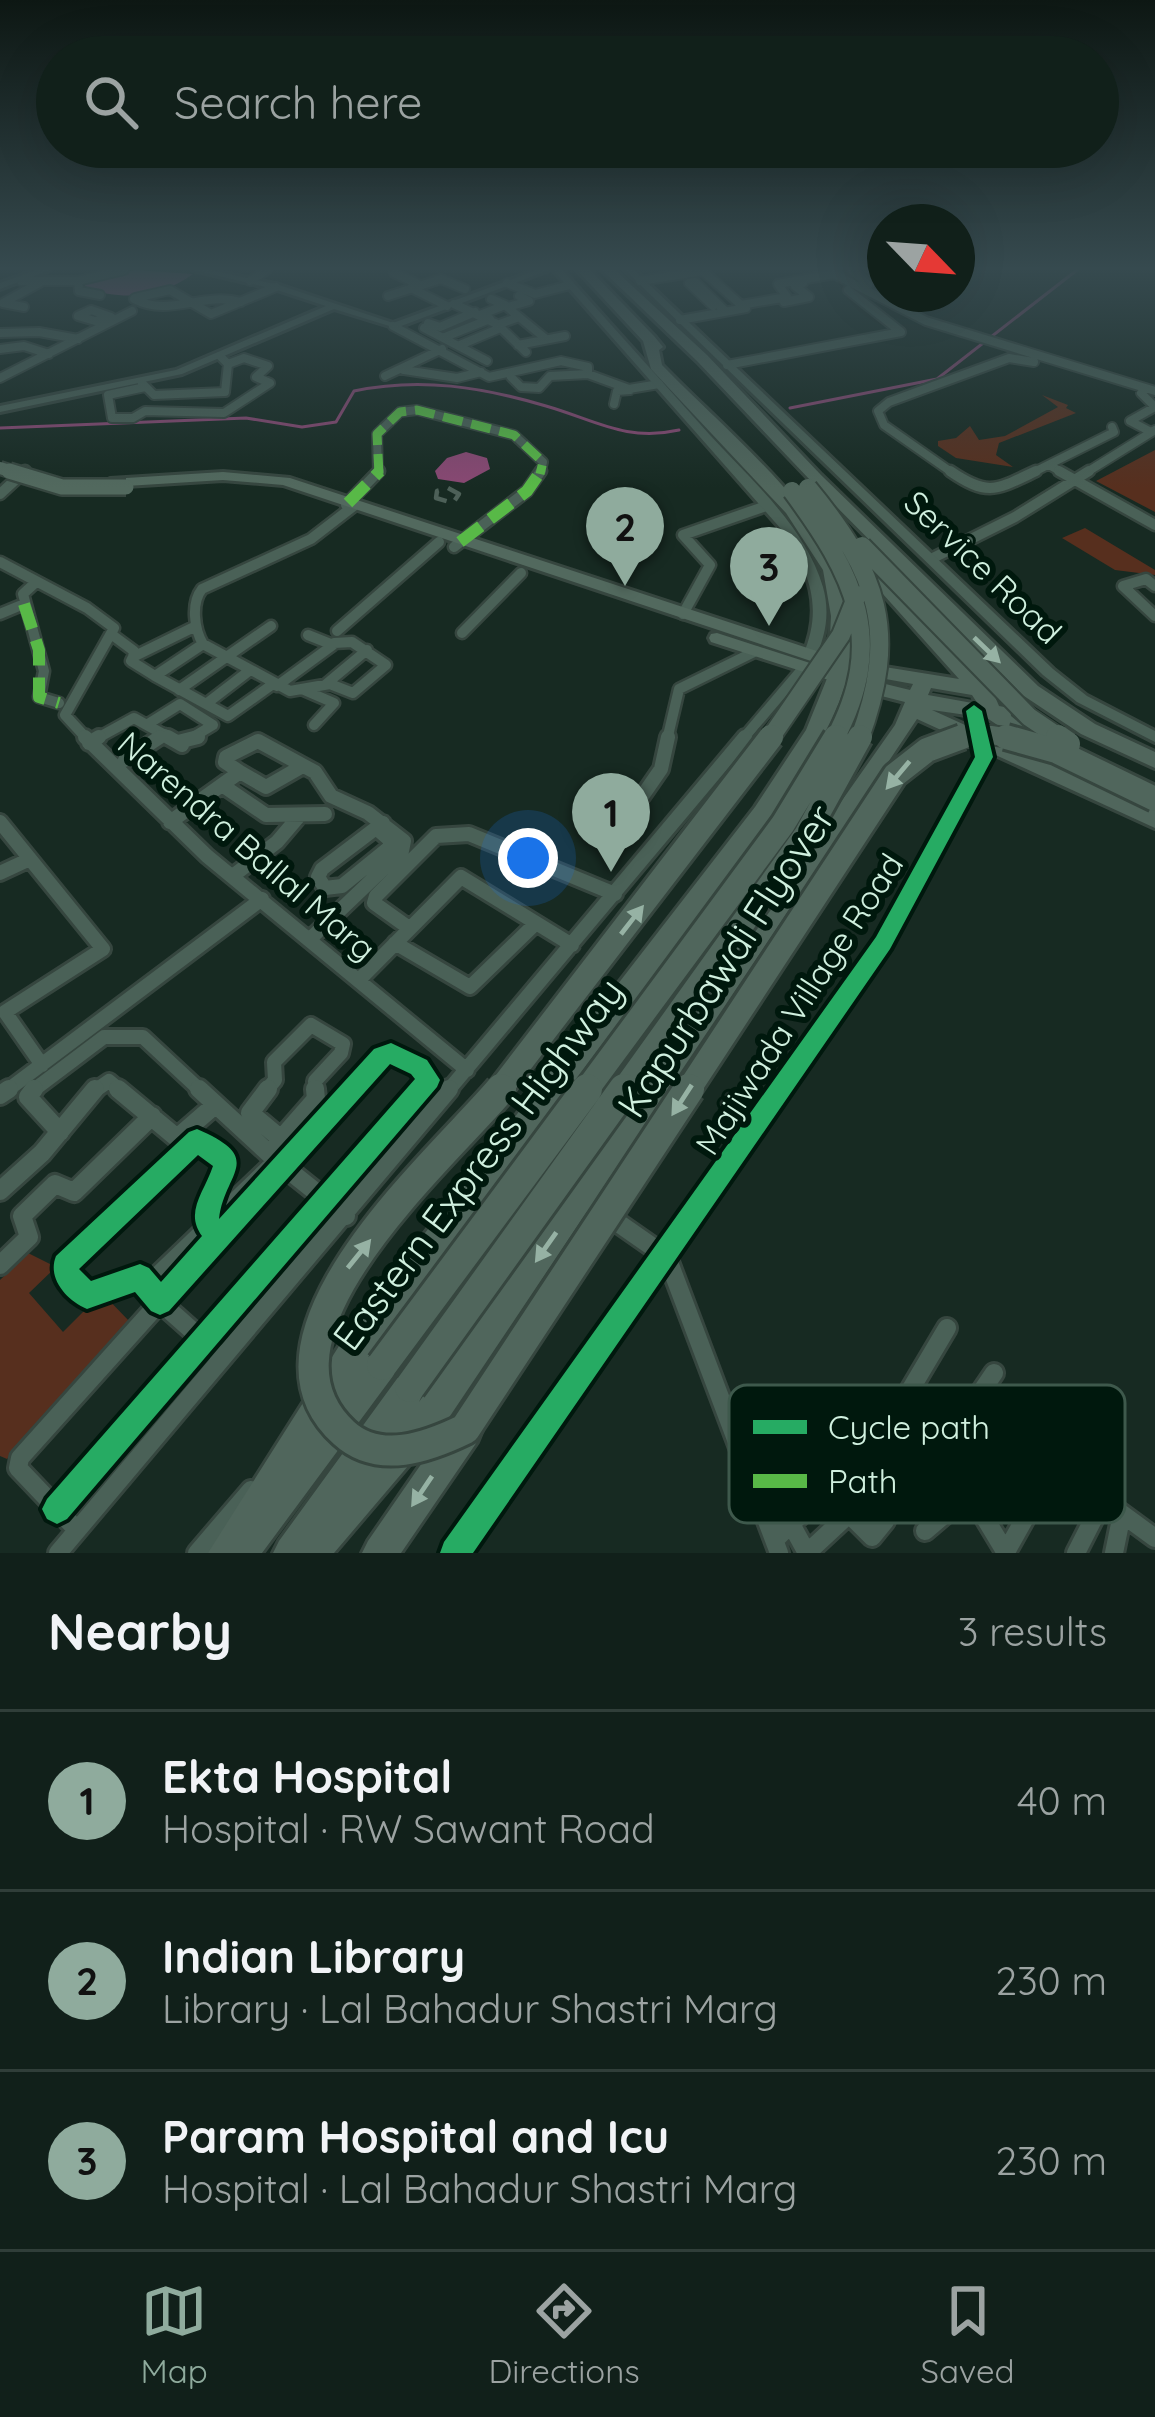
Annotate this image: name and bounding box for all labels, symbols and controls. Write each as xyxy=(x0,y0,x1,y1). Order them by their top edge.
search box xyxy=(36,36,1119,168)
icon: search xyxy=(78,69,144,135)
text: Search here xyxy=(174,74,422,130)
north arrow xyxy=(867,204,975,312)
street label: Service Road xyxy=(896,481,1070,652)
pin: 2 xyxy=(586,487,664,586)
pin: 3 xyxy=(730,527,808,626)
one-way arrow xyxy=(972,635,1001,663)
street label: Narendra Ballal Marg xyxy=(110,722,385,969)
one-way arrow xyxy=(886,759,911,790)
pin: 1 xyxy=(572,773,650,872)
street label: Kapurbawdi Flyover xyxy=(606,795,845,1126)
your location xyxy=(498,828,558,888)
street label: Majiwada Village Road xyxy=(686,845,911,1162)
one-way arrow xyxy=(620,905,644,936)
street label: Eastern Express Highway xyxy=(322,968,634,1360)
one-way arrow xyxy=(671,1083,693,1116)
one-way arrow xyxy=(535,1231,558,1264)
one-way arrow xyxy=(346,1239,371,1270)
legend xyxy=(729,1385,1125,1523)
text: Cycle path xyxy=(828,1406,990,1447)
text: Path xyxy=(828,1460,897,1501)
one-way arrow xyxy=(412,1475,435,1507)
text: Nearby xyxy=(48,1599,232,1663)
text: 3 results xyxy=(958,1607,1107,1656)
text: Ekta Hospital xyxy=(162,1748,452,1804)
text: 1 xyxy=(79,1776,95,1825)
text: 40 m xyxy=(1017,1776,1107,1825)
text: Hospital · RW Sawant Road xyxy=(162,1804,655,1853)
text: Indian Library xyxy=(162,1928,465,1984)
text: 2 xyxy=(76,1956,98,2005)
text: 230 m xyxy=(996,1956,1107,2005)
text: Library · Lal Bahadur Shastri Marg xyxy=(162,1984,778,2033)
text: Param Hospital and Icu xyxy=(162,2108,669,2164)
text: 3 xyxy=(77,2136,97,2185)
text: 230 m xyxy=(996,2136,1107,2185)
text: Hospital · Lal Bahadur Shastri Marg xyxy=(162,2164,797,2213)
tab: Map xyxy=(140,2278,208,2391)
tab: Directions xyxy=(488,2278,640,2391)
tab: Saved xyxy=(921,2278,1015,2391)

